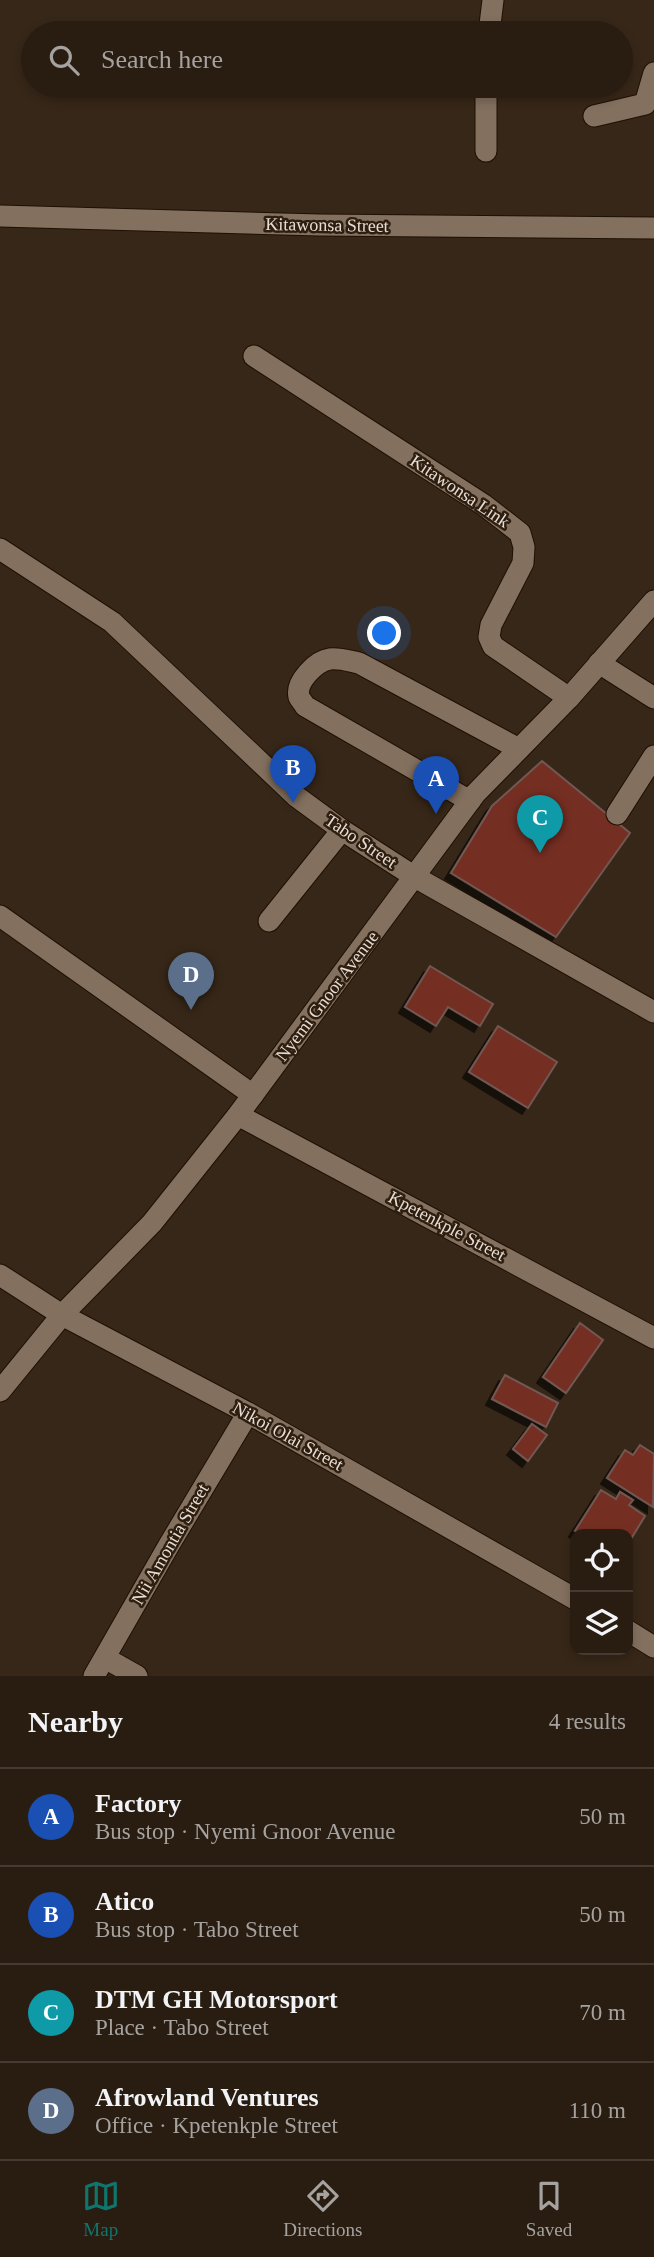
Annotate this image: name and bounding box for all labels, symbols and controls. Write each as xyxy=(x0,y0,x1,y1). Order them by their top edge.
search box xyxy=(21,21,633,98)
icon: search xyxy=(45,41,83,79)
text: Search here xyxy=(101,45,223,74)
street label: Kitawonsa Street xyxy=(265,214,389,236)
street label: Kitawonsa Link xyxy=(407,450,513,532)
your location xyxy=(367,616,401,650)
pin: B xyxy=(270,745,316,803)
pin: A xyxy=(413,756,459,814)
pin: C xyxy=(517,795,563,853)
street label: Tabo Street xyxy=(321,810,401,872)
street label: Nyemi Gnoor Avenue xyxy=(272,927,382,1065)
pin: D xyxy=(168,952,214,1010)
street label: Kpetenkple Street xyxy=(385,1187,509,1265)
street label: Nikoi Olai Street xyxy=(229,1397,347,1475)
street label: Nii Amontia Street xyxy=(127,1480,213,1608)
map controls xyxy=(570,1529,633,1655)
button: locate xyxy=(570,1529,633,1592)
button: layers xyxy=(570,1592,633,1655)
text: Nearby xyxy=(28,1705,123,1738)
text: 4 results xyxy=(549,1709,626,1734)
text: Factory xyxy=(95,1789,182,1818)
text: A xyxy=(43,1804,59,1829)
text: 50 m xyxy=(579,1804,626,1829)
text: Bus stop · Nyemi Gnoor Avenue xyxy=(95,1819,395,1844)
text: Atico xyxy=(95,1887,154,1916)
text: B xyxy=(43,1902,59,1927)
text: 50 m xyxy=(579,1902,626,1927)
text: Bus stop · Tabo Street xyxy=(95,1917,299,1942)
text: DTM GH Motorsport xyxy=(95,1985,338,2014)
text: C xyxy=(43,2000,59,2025)
text: 70 m xyxy=(579,2000,626,2025)
text: Place · Tabo Street xyxy=(95,2015,269,2040)
text: Afrowland Ventures xyxy=(95,2083,319,2112)
text: D xyxy=(43,2098,59,2123)
text: 110 m xyxy=(569,2098,626,2123)
text: Office · Kpetenkple Street xyxy=(95,2113,338,2138)
tab: Map xyxy=(82,2177,120,2241)
tab: Directions xyxy=(283,2177,362,2241)
tab: Saved xyxy=(526,2177,572,2241)

